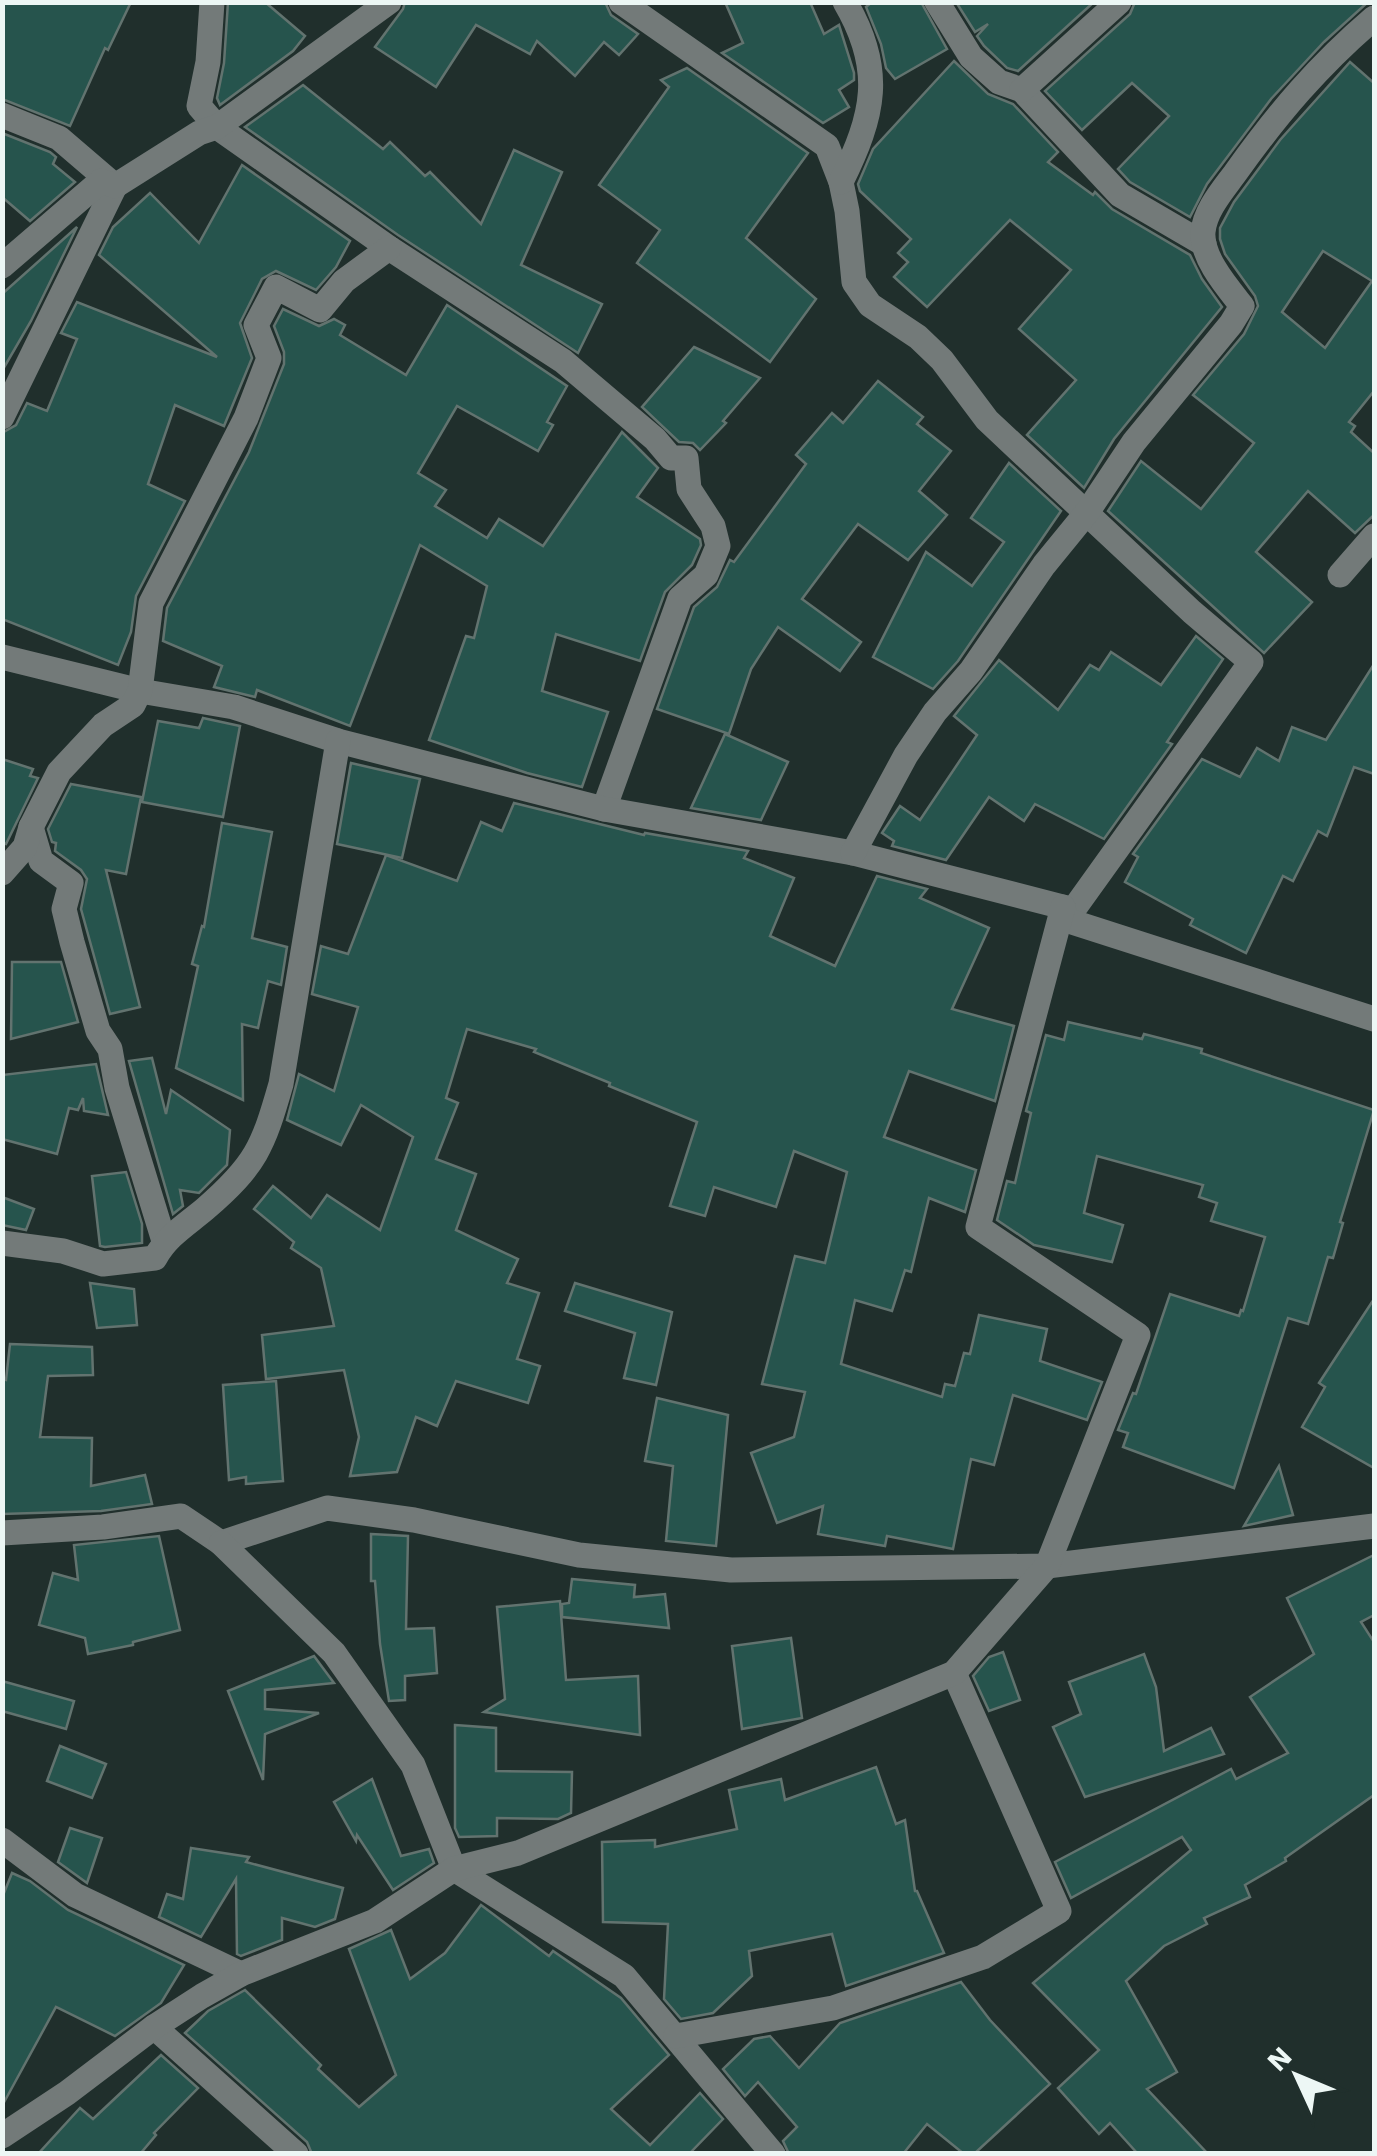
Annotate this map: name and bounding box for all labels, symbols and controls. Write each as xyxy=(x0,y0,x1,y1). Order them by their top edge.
north arrow xyxy=(1247,2026,1347,2126)
text: N xyxy=(1260,2040,1298,2078)

